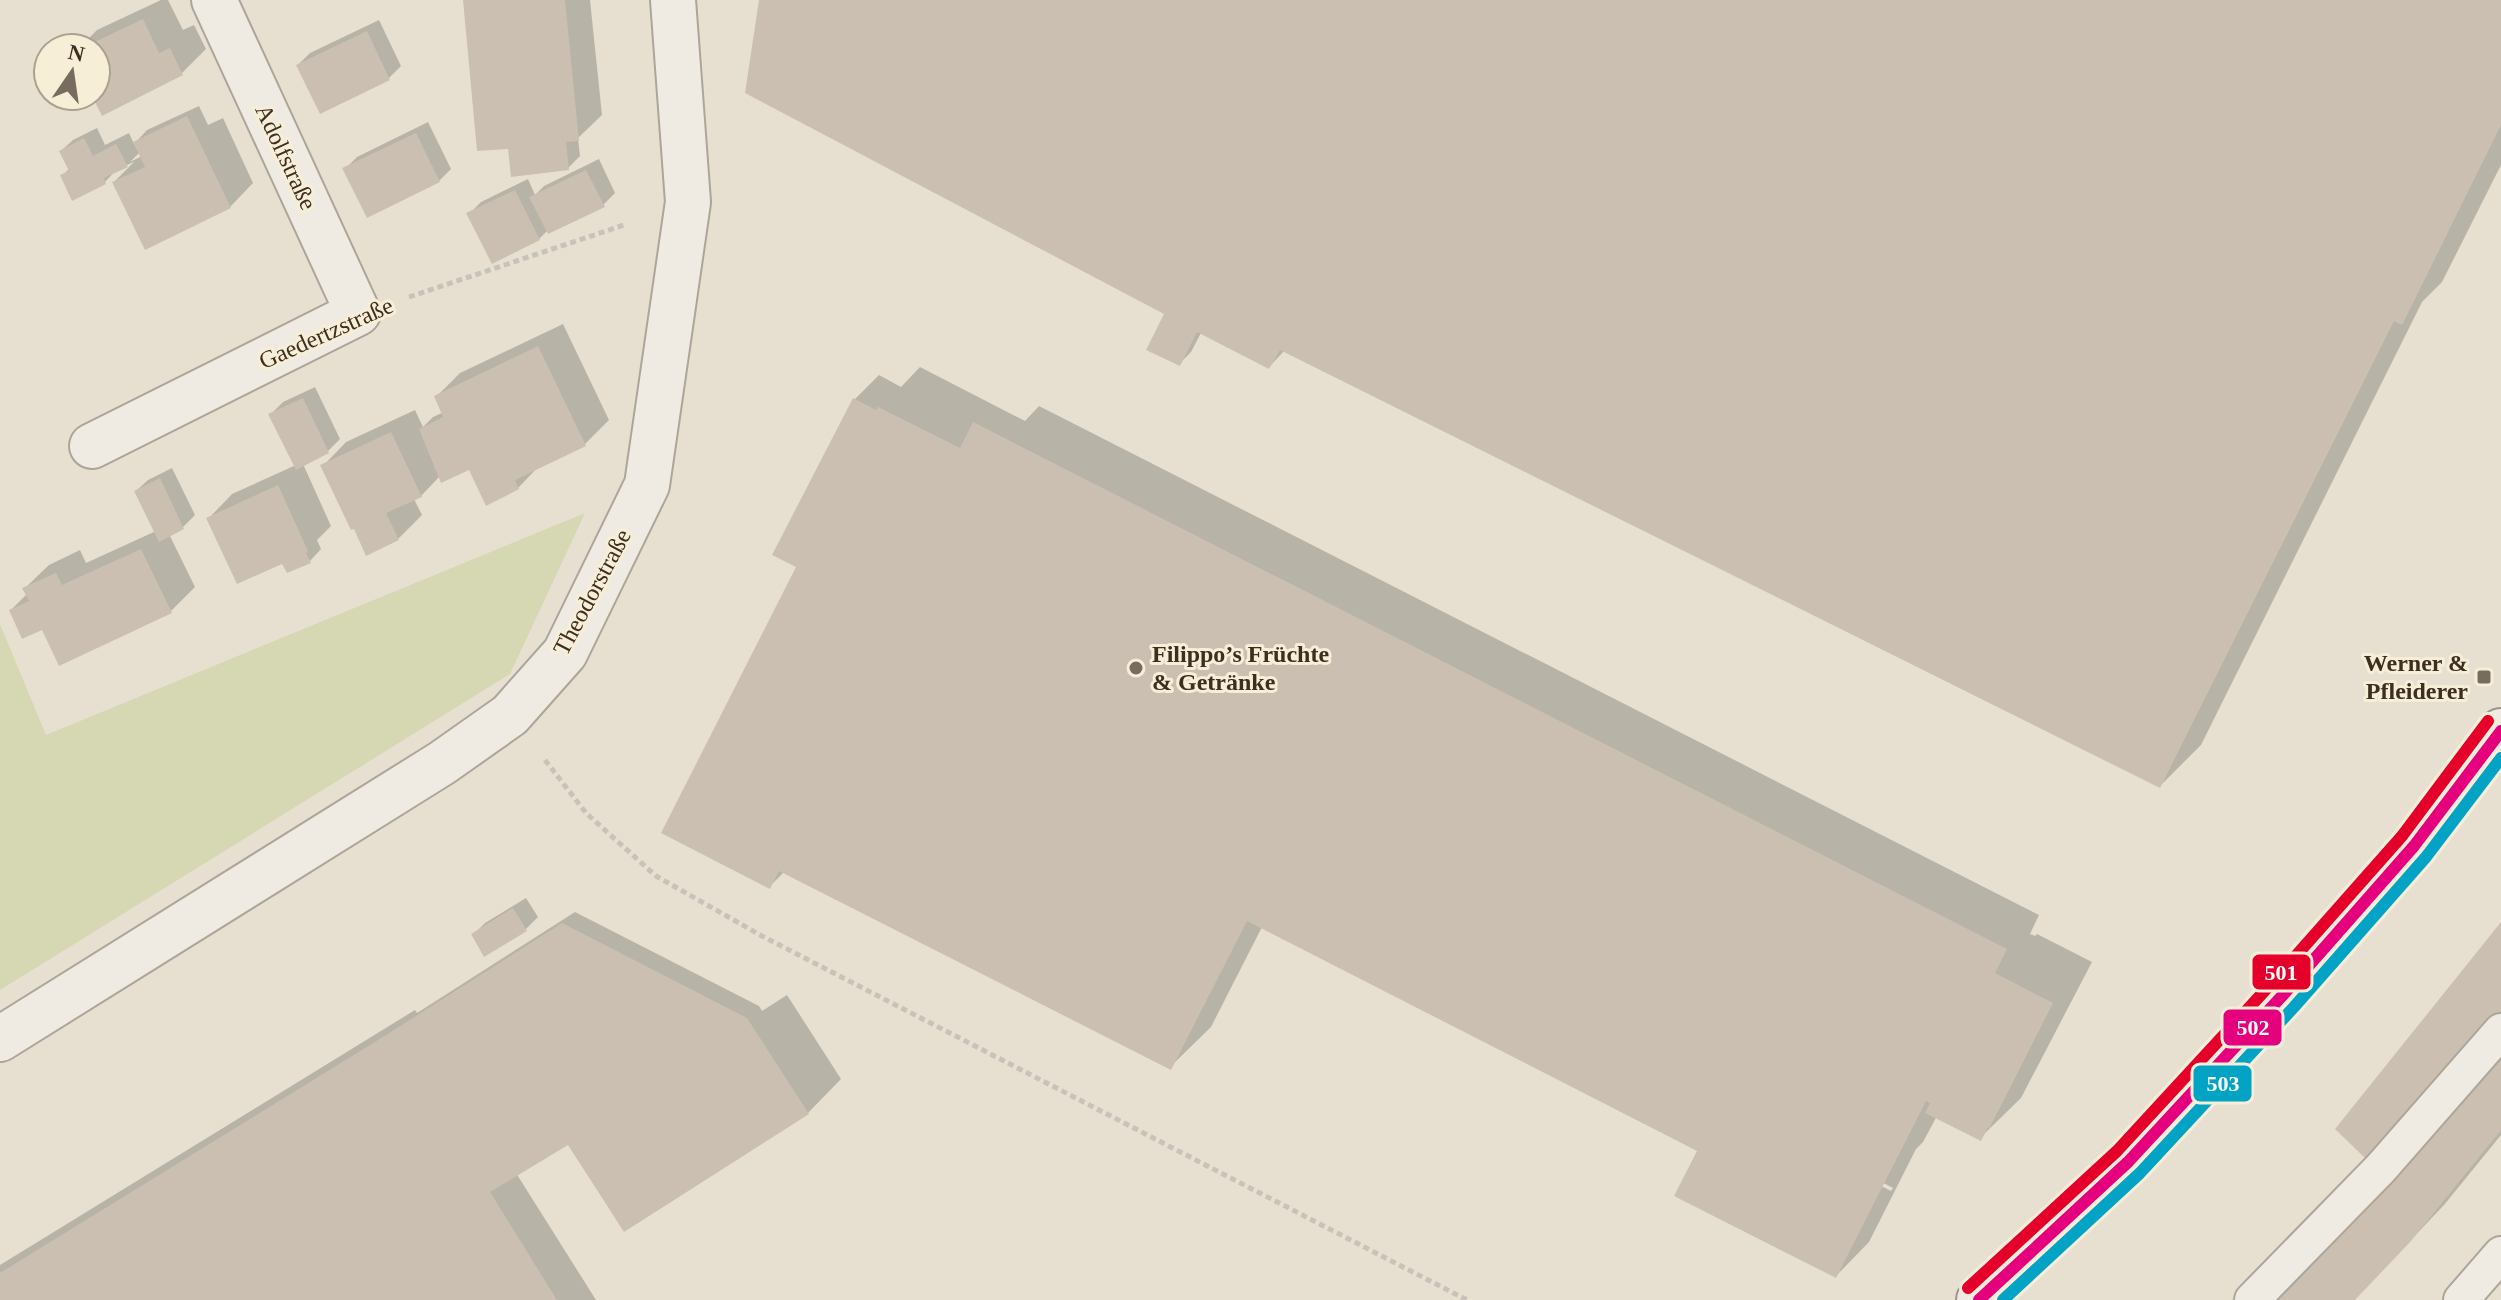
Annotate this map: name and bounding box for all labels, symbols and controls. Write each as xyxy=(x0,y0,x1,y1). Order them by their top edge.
north arrow xyxy=(32,32,112,112)
text: N xyxy=(66,39,87,67)
street label: Adolfstraße xyxy=(250,100,322,214)
street label: Gaedertzstraße xyxy=(255,292,397,374)
street label: Theodorstraße xyxy=(548,525,636,659)
place label: Filippo’s Früchte & Getränke xyxy=(1152,641,1329,695)
place label: Werner & Pfleiderer xyxy=(2364,650,2468,704)
marker: Filippo’s Früchte & Getränke xyxy=(1127,659,1145,677)
marker: Werner & Pfleiderer xyxy=(2475,668,2493,686)
line badge: 501 xyxy=(2251,953,2312,991)
text: 501 xyxy=(2265,960,2298,985)
line badge: 502 xyxy=(2222,1008,2283,1047)
text: 502 xyxy=(2237,1015,2270,1040)
line badge: 503 xyxy=(2192,1064,2253,1103)
text: 503 xyxy=(2207,1071,2240,1096)

